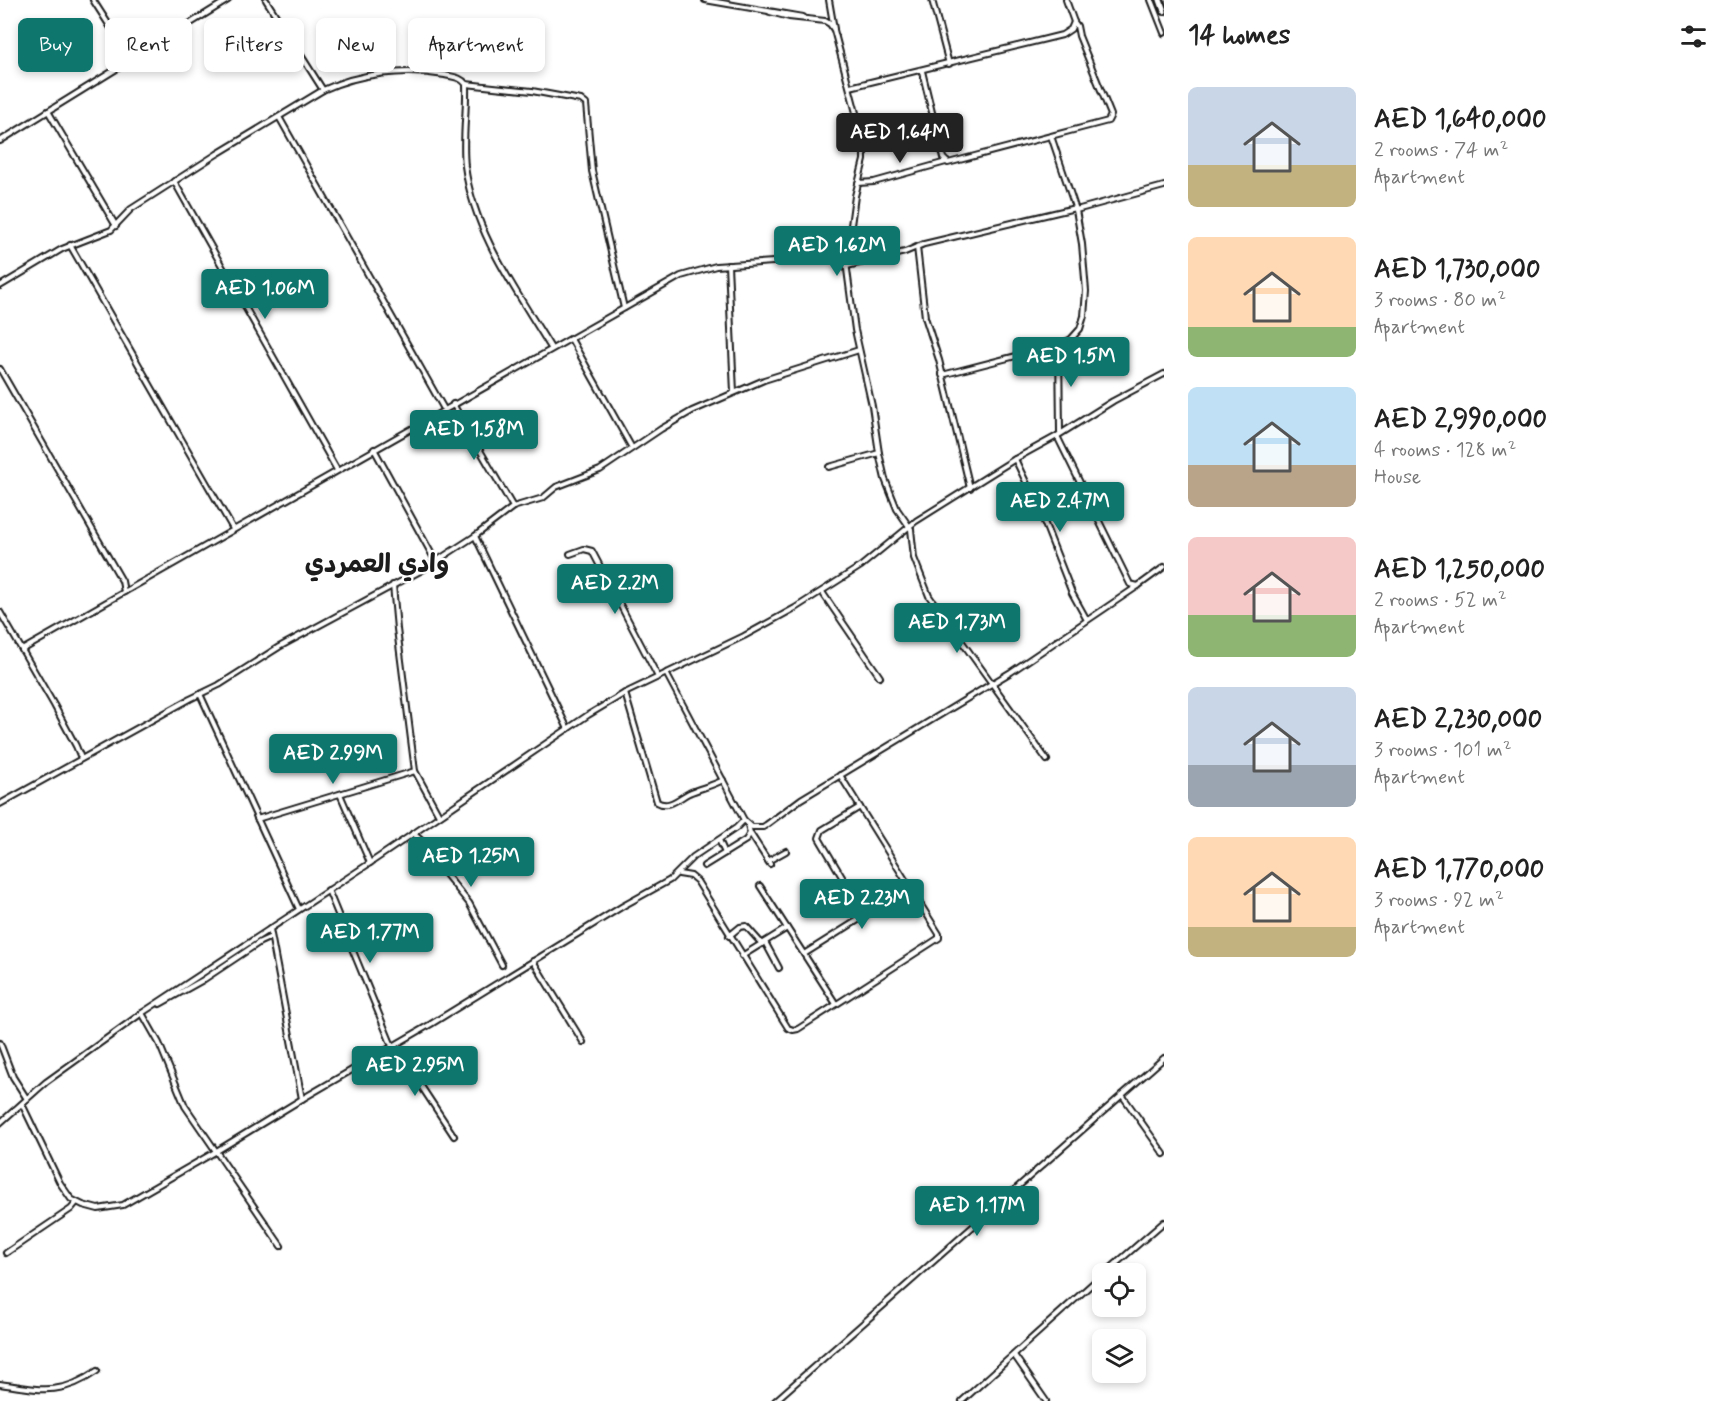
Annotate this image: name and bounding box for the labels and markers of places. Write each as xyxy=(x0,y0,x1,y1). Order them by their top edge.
pin: AED 1.64M xyxy=(831,113,969,164)
pin: AED 1.62M xyxy=(768,226,906,277)
pin: AED 1.06M xyxy=(196,269,334,320)
pin: AED 1.5M xyxy=(1009,337,1133,388)
pin: AED 1.58M xyxy=(405,410,543,461)
pin: AED 2.47M xyxy=(991,482,1129,533)
pin: AED 2.2M xyxy=(553,564,677,615)
pin: AED 1.73M xyxy=(888,603,1026,654)
pin: AED 2.99M xyxy=(264,734,402,785)
pin: AED 1.25M xyxy=(402,837,540,888)
pin: AED 2.23M xyxy=(793,879,931,930)
pin: AED 1.77M xyxy=(301,913,439,964)
pin: AED 2.95M xyxy=(346,1046,484,1097)
pin: AED 1.17M xyxy=(908,1186,1046,1237)

